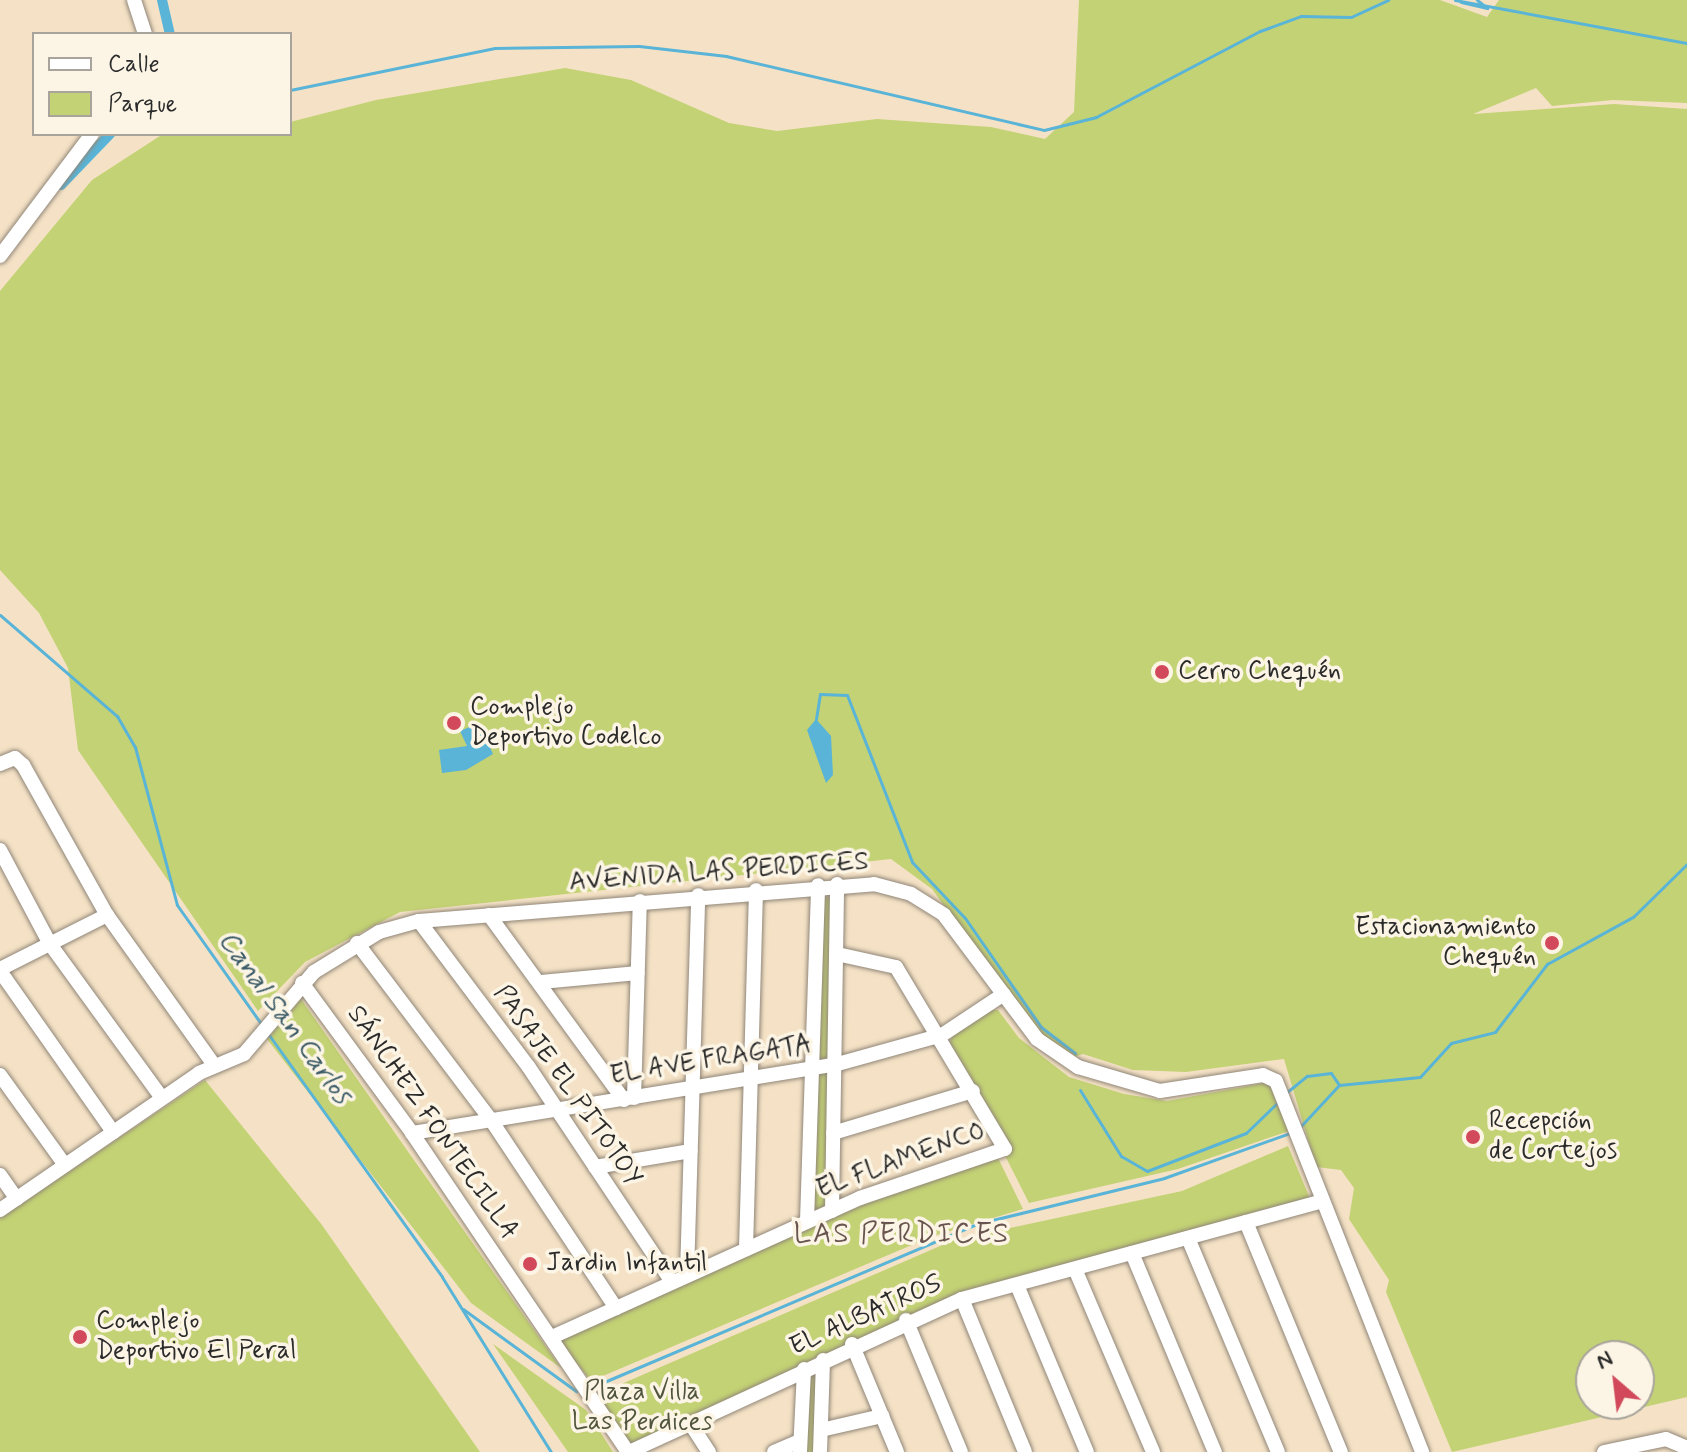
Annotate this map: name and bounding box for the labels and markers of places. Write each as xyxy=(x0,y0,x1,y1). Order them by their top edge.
place label: Cerro Chequén xyxy=(1178,656,1341,688)
marker: Cerro Chequén xyxy=(1153,663,1171,681)
place label: Complejo Deportivo Codelco xyxy=(470,692,660,754)
marker: Complejo Deportivo Codelco xyxy=(445,714,463,732)
place label: Estacionamiento Chequén xyxy=(1355,912,1536,974)
marker: Estacionamiento Chequén xyxy=(1543,934,1561,952)
place label: Recepción de Cortejos xyxy=(1489,1106,1616,1168)
marker: Recepción de Cortejos xyxy=(1464,1128,1482,1146)
place label: Jardin Infantil xyxy=(546,1248,719,1280)
marker: Jardin Infantil xyxy=(521,1255,539,1273)
place label: Complejo Deportivo El Peral xyxy=(96,1306,289,1368)
marker: Complejo Deportivo El Peral xyxy=(71,1328,89,1346)

